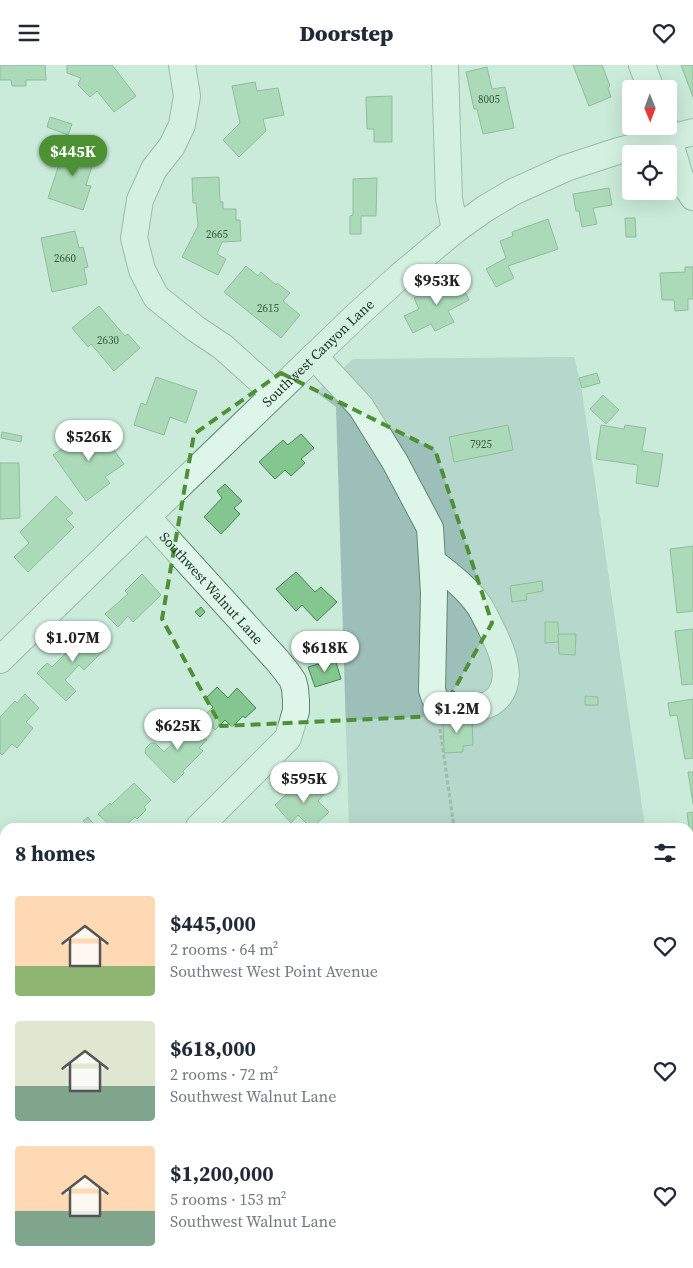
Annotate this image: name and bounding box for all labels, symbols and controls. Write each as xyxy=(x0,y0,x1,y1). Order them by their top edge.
text: Doorstep xyxy=(300,18,393,48)
icon: menu xyxy=(15,19,43,47)
icon: heart xyxy=(650,19,678,47)
north arrow xyxy=(622,80,678,135)
map controls xyxy=(622,80,677,200)
house number: 8005 xyxy=(478,92,500,107)
pin: $445K xyxy=(38,135,108,177)
text: $445K xyxy=(50,140,96,162)
button: locate xyxy=(622,145,677,200)
house number: 2665 xyxy=(206,227,228,242)
house number: 2660 xyxy=(54,251,76,266)
pin: $953K xyxy=(402,263,472,306)
text: $953K xyxy=(414,269,460,291)
street label: Southwest Canyon Lane xyxy=(257,294,378,411)
house number: 2615 xyxy=(257,301,279,316)
house number: 2630 xyxy=(97,333,119,348)
pin: $526K xyxy=(54,419,124,462)
text: $526K xyxy=(66,425,112,447)
house number: 7925 xyxy=(470,437,492,452)
street label: Southwest Walnut Lane xyxy=(155,527,268,649)
pin: $1.07M xyxy=(32,621,114,663)
text: $1.07M xyxy=(46,626,100,648)
pin: $618K xyxy=(290,631,360,673)
text: $618K xyxy=(302,636,348,658)
pin: $1.2M xyxy=(422,691,492,734)
text: $1.2M xyxy=(434,697,480,719)
pin: $625K xyxy=(143,709,213,751)
text: $625K xyxy=(155,714,201,736)
pin: $595K xyxy=(269,761,339,804)
text: $595K xyxy=(281,767,327,789)
text: 8 homes xyxy=(15,839,95,868)
icon: filters xyxy=(651,839,679,867)
text: $445,000 xyxy=(170,909,256,938)
icon: home xyxy=(55,916,115,976)
icon: heart xyxy=(651,932,679,960)
text: 2 rooms · 64 m² xyxy=(170,938,278,960)
text: Southwest West Point Avenue xyxy=(170,960,378,982)
text: $618,000 xyxy=(170,1034,256,1063)
icon: home xyxy=(55,1041,115,1101)
icon: heart xyxy=(651,1057,679,1085)
text: 2 rooms · 72 m² xyxy=(170,1063,278,1085)
text: Southwest Walnut Lane xyxy=(170,1085,336,1107)
text: $1,200,000 xyxy=(170,1159,274,1188)
icon: home xyxy=(55,1166,115,1226)
icon: heart xyxy=(651,1182,679,1210)
text: 5 rooms · 153 m² xyxy=(170,1188,286,1210)
text: Southwest Walnut Lane xyxy=(170,1210,336,1232)

